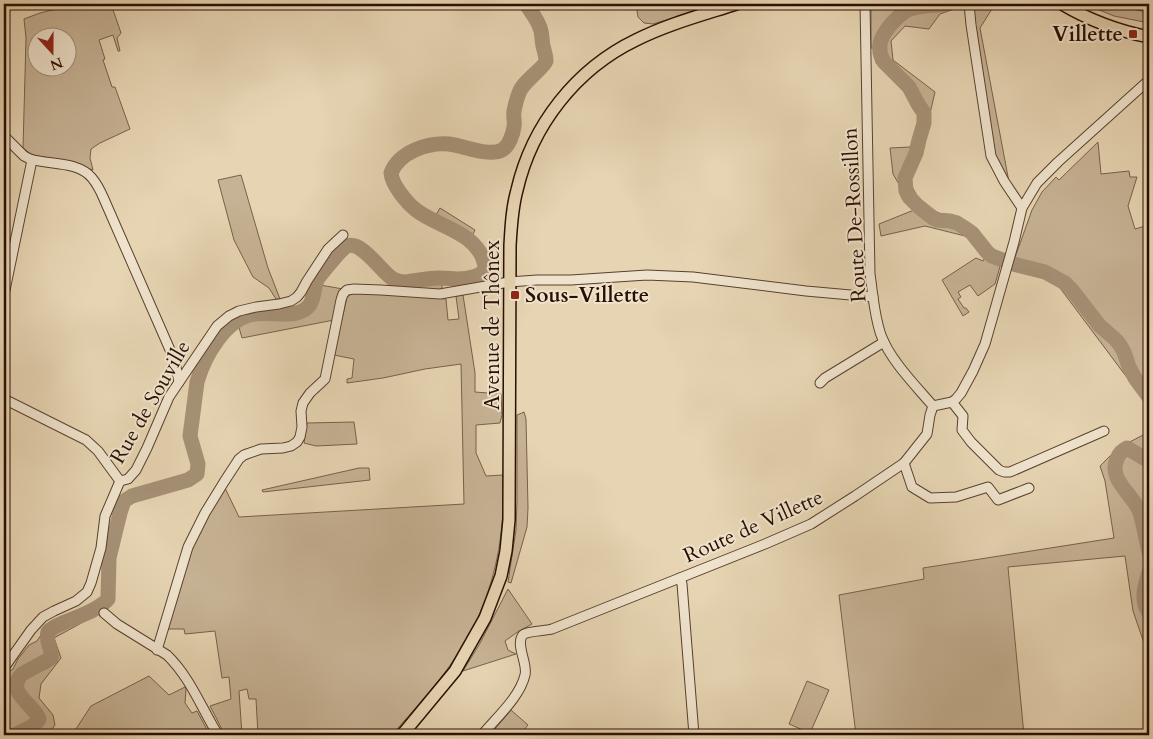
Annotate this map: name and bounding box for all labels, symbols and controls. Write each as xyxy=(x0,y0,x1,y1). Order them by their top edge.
place label: Villette xyxy=(1052,20,1123,49)
north arrow xyxy=(28,28,78,78)
marker: Villette xyxy=(1127,28,1139,40)
text: N xyxy=(47,53,66,75)
street label: Route De-Rossillon xyxy=(835,127,874,303)
street label: Avenue de Thônex xyxy=(478,239,507,410)
place label: Sous-Villette xyxy=(525,281,649,310)
marker: Sous-Villette xyxy=(509,289,521,301)
street label: Rue de Souville xyxy=(103,335,197,469)
street label: Route de Villette xyxy=(679,483,828,570)

